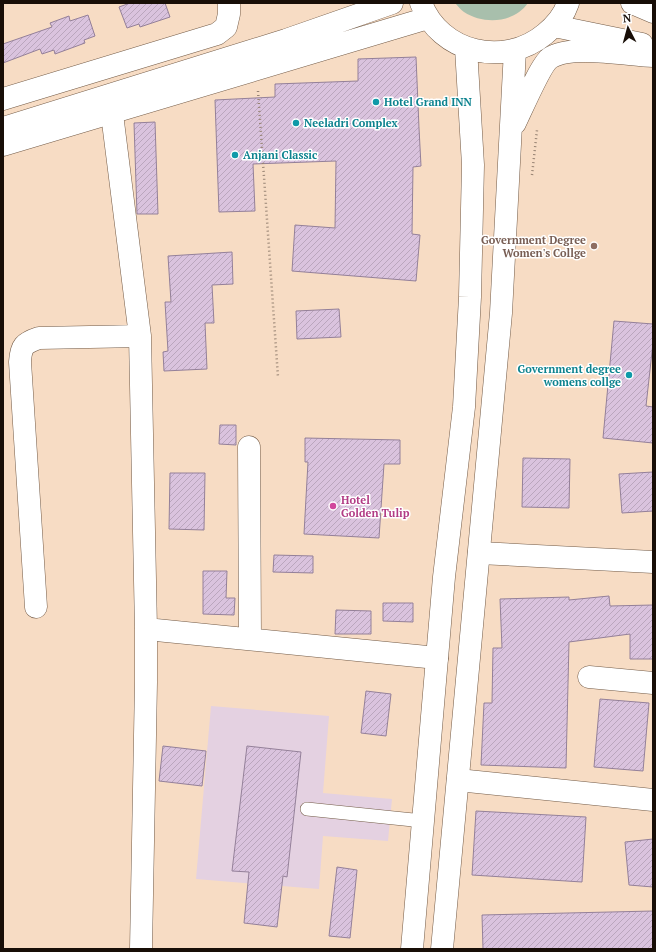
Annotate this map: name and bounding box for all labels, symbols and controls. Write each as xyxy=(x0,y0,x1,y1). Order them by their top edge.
north arrow xyxy=(608,8,648,48)
text: N xyxy=(622,11,632,25)
place label: Hotel Grand INN xyxy=(384,95,473,109)
marker: Hotel Grand INN xyxy=(371,97,381,107)
place label: Neeladri Complex xyxy=(304,116,399,130)
marker: Neeladri Complex xyxy=(291,118,301,128)
place label: Anjani Classic xyxy=(243,148,318,162)
marker: Anjani Classic xyxy=(230,150,240,160)
place label: Government Degree Women's Collge xyxy=(481,233,586,260)
marker: Government Degree Women's Collge xyxy=(589,241,599,251)
place label: Government degree womens collge xyxy=(518,362,621,389)
marker: Government degree womens collge xyxy=(624,370,634,380)
place label: Hotel Golden Tulip xyxy=(341,493,410,520)
marker: Hotel Golden Tulip xyxy=(328,501,338,511)

